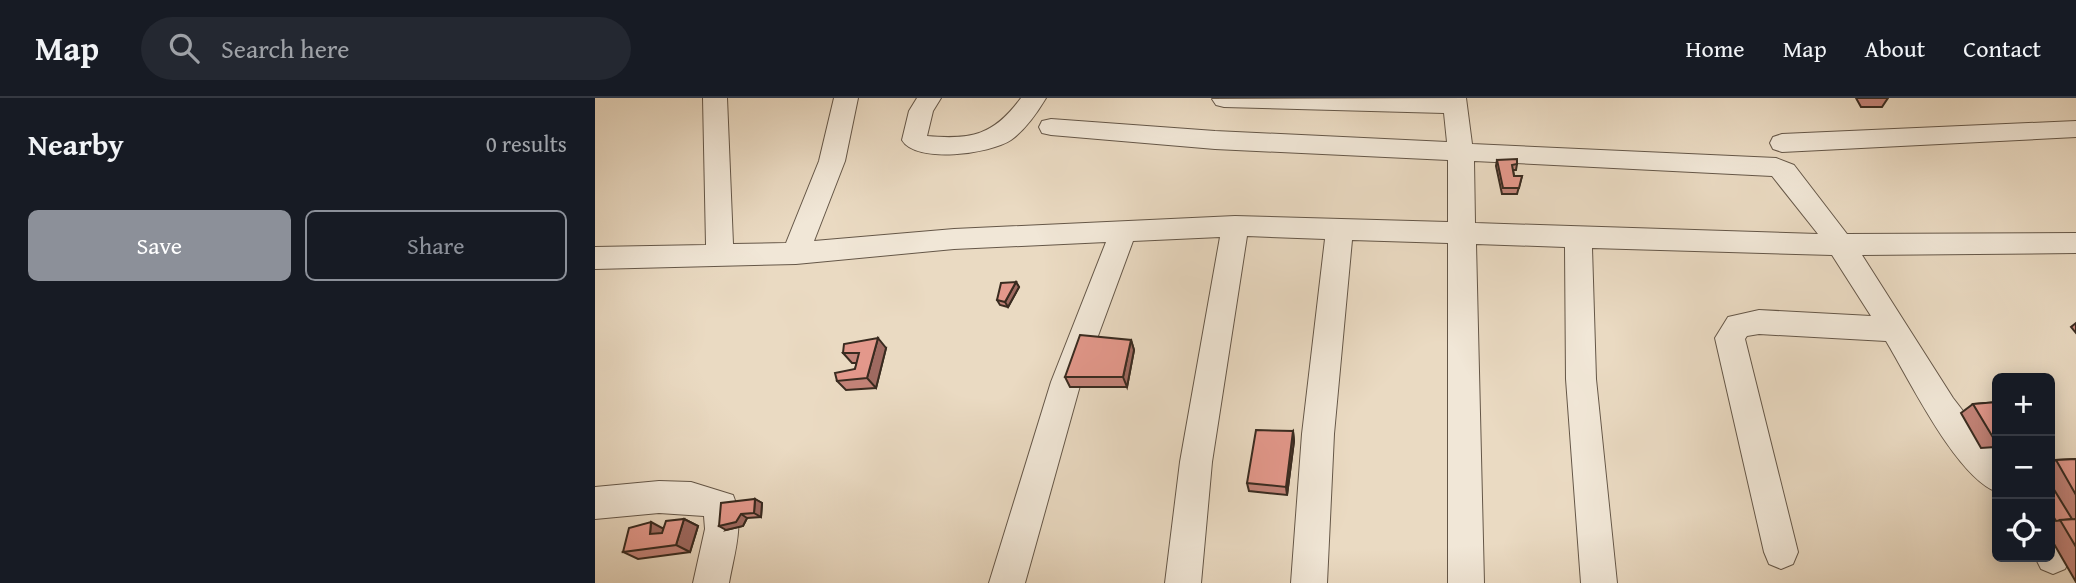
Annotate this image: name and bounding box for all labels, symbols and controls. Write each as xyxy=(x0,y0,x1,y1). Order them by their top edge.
search box xyxy=(141,17,631,80)
text: Map xyxy=(35,24,99,72)
icon: search xyxy=(165,29,203,67)
text: Search here xyxy=(221,29,349,68)
text: Home xyxy=(1686,31,1745,66)
text: Map xyxy=(1783,31,1827,66)
text: About xyxy=(1865,31,1925,66)
text: Contact xyxy=(1963,31,2041,66)
text: Nearby xyxy=(28,122,124,166)
text: 0 results xyxy=(486,127,567,160)
button: Save xyxy=(28,210,291,281)
button: Share xyxy=(305,210,567,281)
map controls xyxy=(1992,373,2055,562)
button: + xyxy=(1992,373,2055,436)
button: − xyxy=(1992,436,2055,499)
button: locate xyxy=(1992,499,2055,562)

